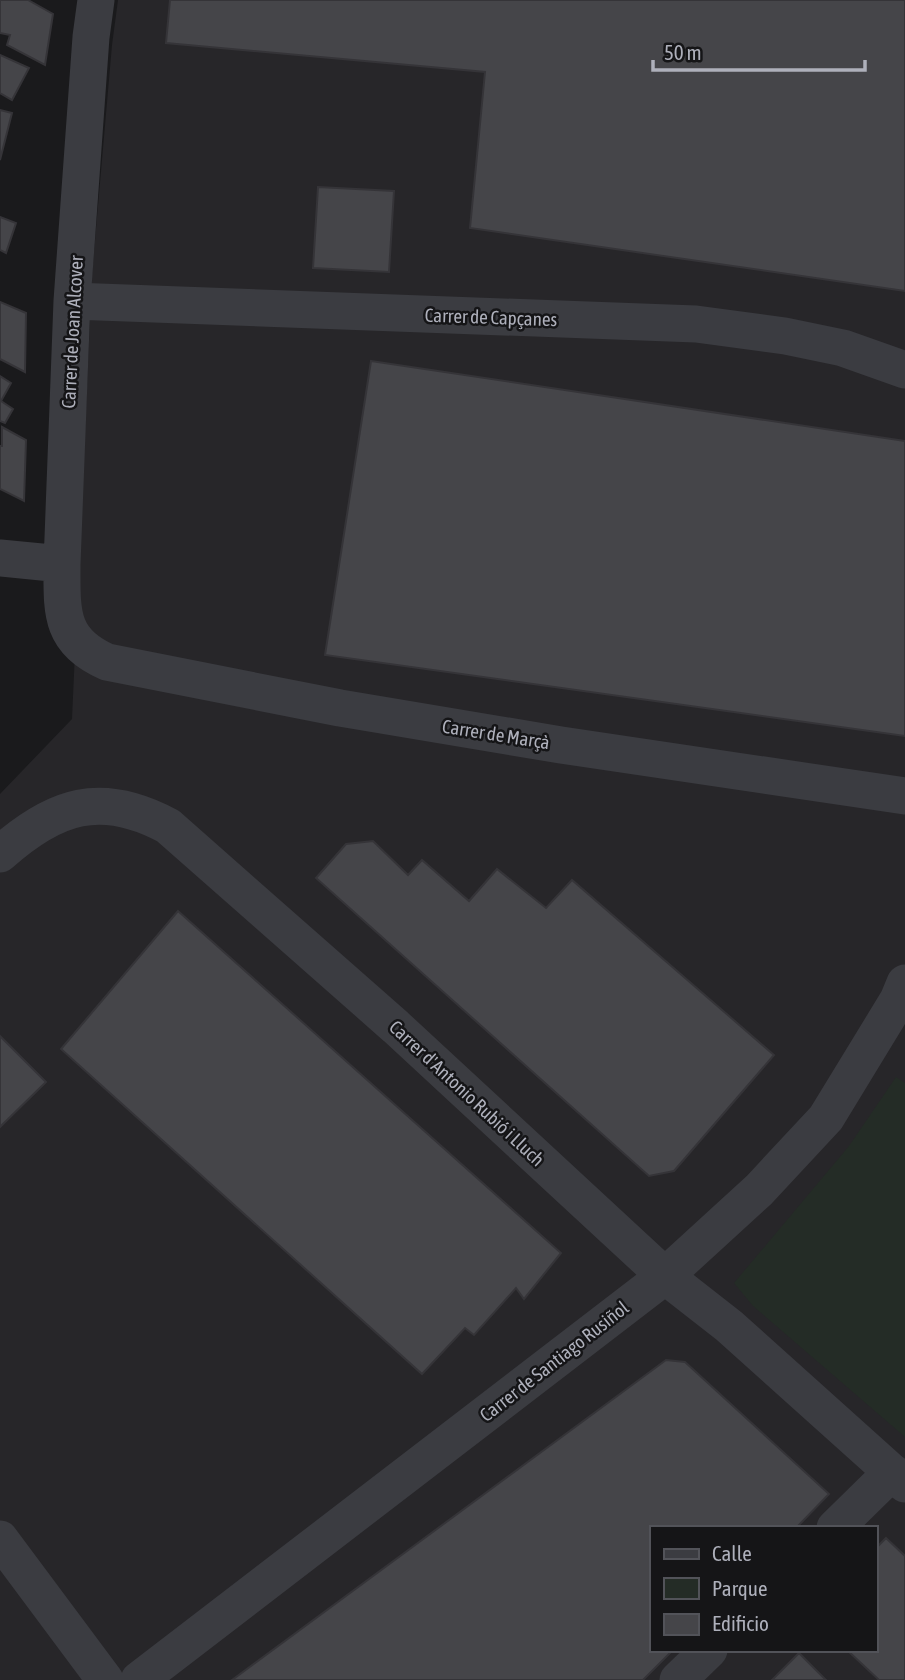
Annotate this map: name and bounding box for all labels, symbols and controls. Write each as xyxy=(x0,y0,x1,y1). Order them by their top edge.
scale bar xyxy=(653,28,865,72)
text: 50 m xyxy=(664,40,702,64)
street label: Carrer de Joan Alcover xyxy=(57,255,87,409)
street label: Carrer de Capçanes xyxy=(424,304,558,330)
street label: Carrer de Marçà xyxy=(441,715,551,753)
street label: Carrer d'Antonio Rubió i Lluch xyxy=(385,1015,549,1171)
street label: Carrer de Santiago Rusiñol xyxy=(475,1296,633,1426)
legend xyxy=(650,1526,877,1652)
text: Calle xyxy=(712,1541,752,1565)
text: Parque xyxy=(712,1576,767,1600)
text: Edificio xyxy=(712,1611,769,1635)

